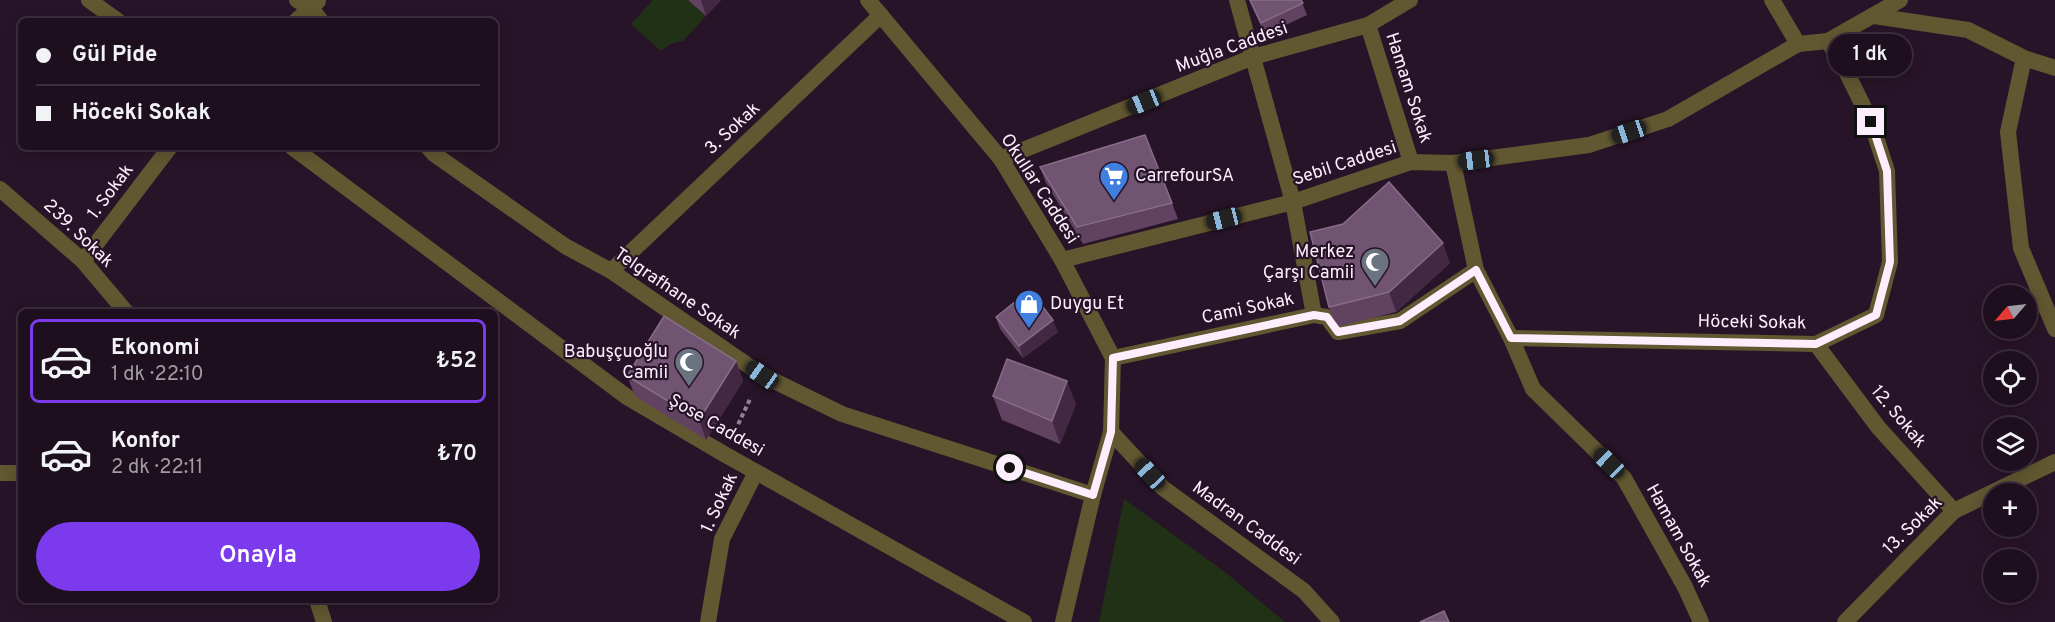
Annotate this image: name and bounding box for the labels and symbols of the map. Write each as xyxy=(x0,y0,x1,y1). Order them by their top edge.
street label: Muğla Caddesi xyxy=(1173,17,1291,79)
street label: Hamam Sokak xyxy=(1379,30,1437,146)
callout: 1 dk xyxy=(1829,35,1913,77)
car xyxy=(1124,87,1164,117)
street label: 3. Sokak xyxy=(700,98,766,160)
route end xyxy=(1857,108,1884,135)
car xyxy=(1609,118,1649,146)
street label: Okullar Caddesi xyxy=(995,129,1083,249)
street label: Sebil Caddesi xyxy=(1290,136,1400,192)
car xyxy=(1457,149,1495,171)
street label: 1. Sokak xyxy=(83,160,139,224)
supermarket icon: CarrefourSA xyxy=(1098,160,1130,202)
place label: CarrefourSA xyxy=(1135,165,1234,188)
street label: 239. Sokak xyxy=(38,195,118,273)
car xyxy=(1204,206,1244,232)
place label: Merkez Çarşı Camii xyxy=(1263,241,1354,285)
street label: Telgrafhane Sokak xyxy=(609,243,745,345)
mosque icon: Merkez Çarşı Camii xyxy=(1359,246,1391,288)
north arrow xyxy=(1983,285,2037,339)
shop icon: Duygu Et xyxy=(1013,288,1045,330)
street label: Cami Sokak xyxy=(1200,288,1296,330)
place label: Duygu Et xyxy=(1050,293,1124,316)
street label: Höceki Sokak xyxy=(1697,311,1807,335)
place label: Babuşçuoğlu Camii xyxy=(564,341,668,385)
mosque icon: Babuşçuoğlu Camii xyxy=(673,346,705,388)
car xyxy=(742,357,782,393)
street label: 12. Sokak xyxy=(1865,381,1931,453)
street label: Şose Caddesi xyxy=(664,389,768,463)
car xyxy=(1590,444,1628,482)
route start xyxy=(996,454,1023,481)
car xyxy=(1131,455,1169,493)
street label: 1. Sokak xyxy=(696,469,744,537)
street label: Madran Caddesi xyxy=(1187,477,1305,571)
street label: Hamam Sokak xyxy=(1640,480,1716,592)
street label: 13. Sokak xyxy=(1878,492,1948,560)

